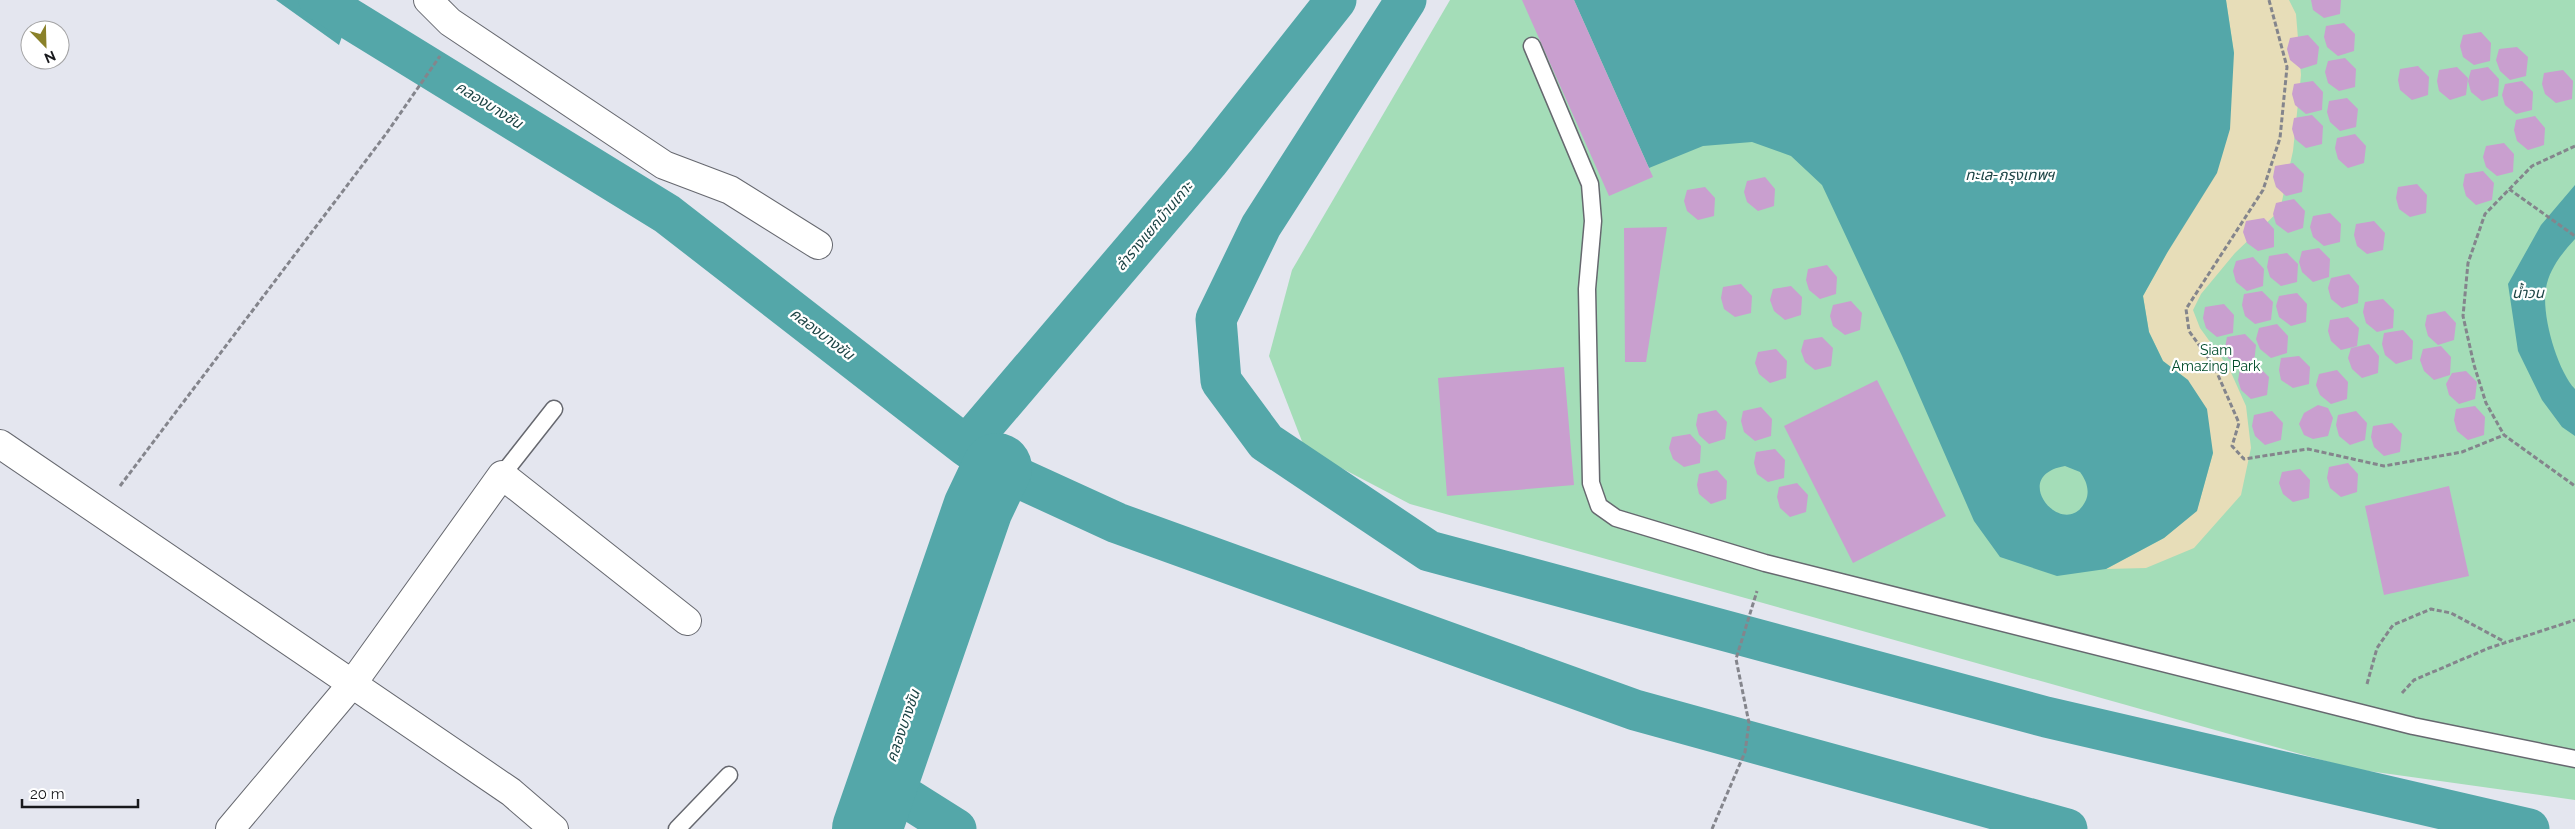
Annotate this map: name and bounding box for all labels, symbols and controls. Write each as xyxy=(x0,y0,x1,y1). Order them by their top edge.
north arrow xyxy=(20,20,70,70)
text: N xyxy=(42,48,58,66)
water label: คลองบางชัน xyxy=(452,77,526,133)
water label: ทะเล-กรุงเทพฯ xyxy=(1965,166,2056,184)
water label: ลำรางแยกบ้านเกาะ xyxy=(1111,176,1198,274)
water label: น้ำวน xyxy=(2512,282,2545,302)
water label: คลองบางชัน xyxy=(787,304,858,364)
park label: Siam Amazing Park xyxy=(2172,342,2261,374)
water label: คลองบางชัน xyxy=(882,687,924,764)
scale bar xyxy=(22,776,139,808)
text: 20 m xyxy=(30,785,65,803)

